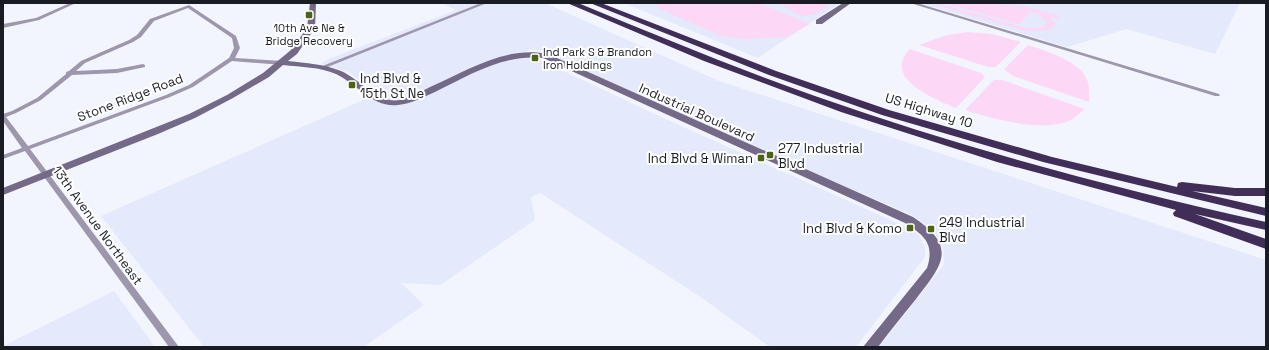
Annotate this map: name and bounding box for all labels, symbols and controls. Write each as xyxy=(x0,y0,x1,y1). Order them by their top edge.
marker: 10th Ave Ne & Bridge Recovery xyxy=(304,10,314,20)
place label: 10th Ave Ne & Bridge Recovery xyxy=(265,21,353,48)
place label: Ind Park S & Brandon Iron Holdings xyxy=(543,45,652,72)
marker: Ind Park S & Brandon Iron Holdings xyxy=(530,53,540,63)
street label: Stone Ridge Road xyxy=(75,69,185,125)
place label: Ind Blvd & 15th St Ne xyxy=(360,70,424,102)
street label: Industrial Boulevard xyxy=(636,79,757,146)
marker: Ind Blvd & 15th St Ne xyxy=(347,80,357,90)
street label: US Highway 10 xyxy=(883,89,975,132)
place label: 277 Industrial Blvd xyxy=(778,140,863,172)
place label: Ind Blvd & Wiman xyxy=(648,150,753,167)
marker: 277 Industrial Blvd xyxy=(765,150,775,160)
marker: Ind Blvd & Wiman xyxy=(756,153,766,163)
street label: 13th Avenue Northeast xyxy=(49,162,146,288)
place label: 249 Industrial Blvd xyxy=(939,214,1025,246)
place label: Ind Blvd & Komo xyxy=(803,220,902,237)
marker: Ind Blvd & Komo xyxy=(905,223,915,233)
marker: 249 Industrial Blvd xyxy=(926,224,936,234)

